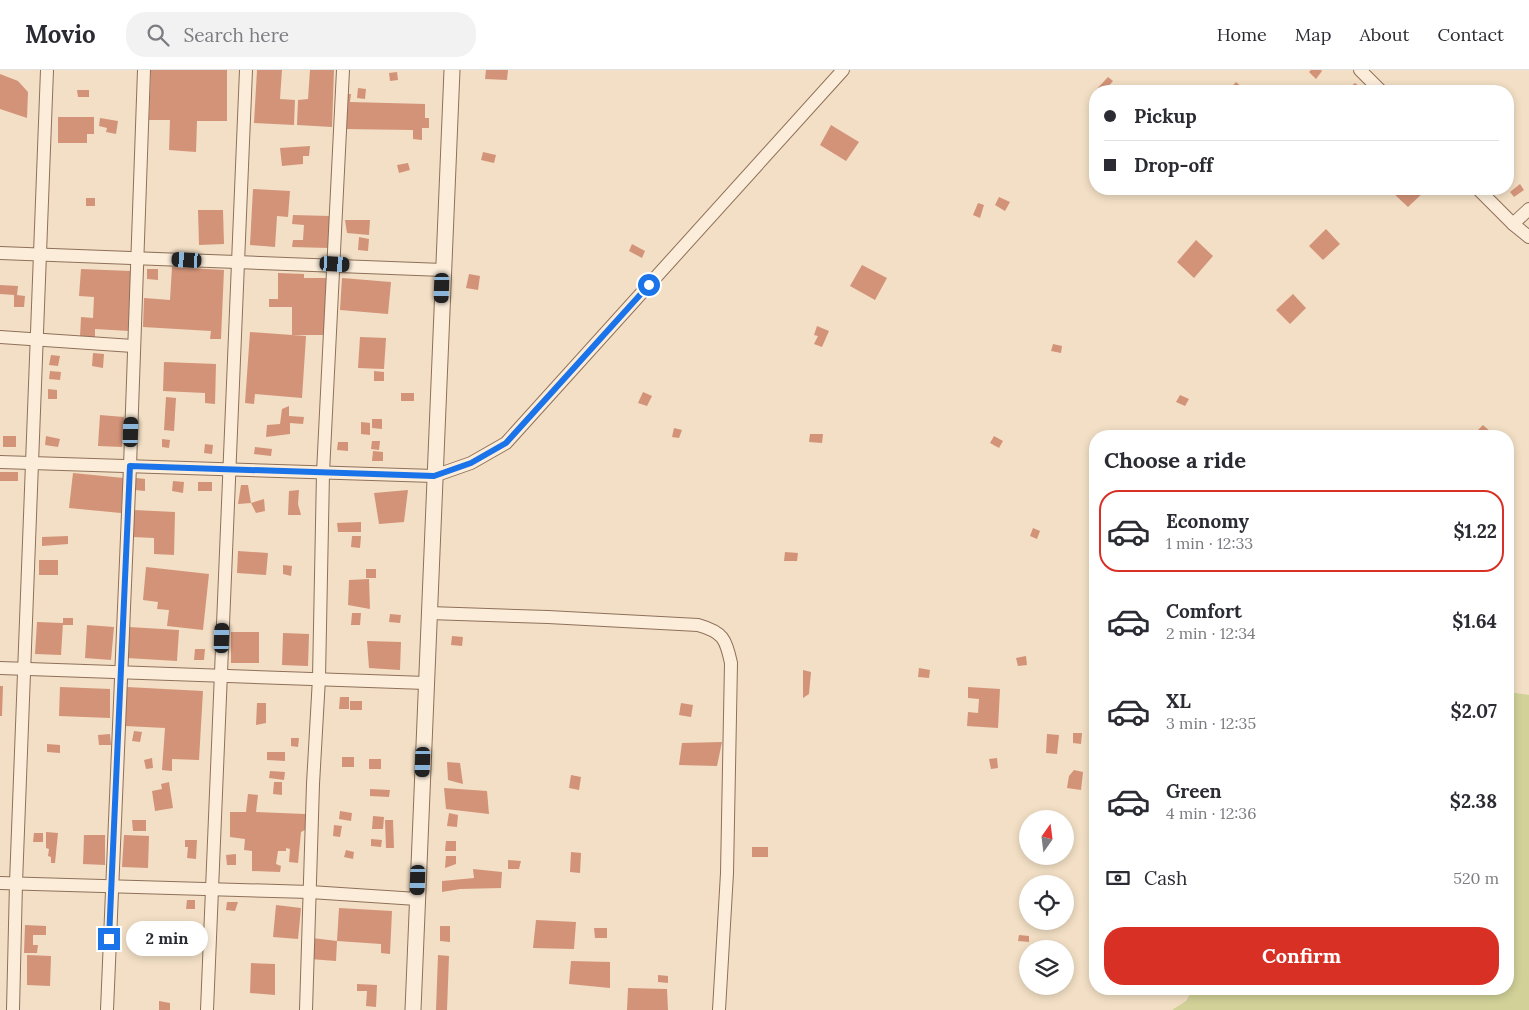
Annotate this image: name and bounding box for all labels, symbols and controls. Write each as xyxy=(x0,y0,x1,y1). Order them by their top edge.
search box xyxy=(126,12,476,57)
text: Movio xyxy=(25,19,96,50)
icon: search xyxy=(144,21,172,49)
text: Search here xyxy=(184,23,289,47)
text: Home xyxy=(1217,23,1267,46)
text: Map xyxy=(1295,23,1331,46)
text: About xyxy=(1359,23,1409,46)
text: Contact xyxy=(1437,23,1504,46)
text: Pickup xyxy=(1134,104,1197,128)
text: Drop-off xyxy=(1134,153,1213,177)
car xyxy=(171,252,202,268)
car xyxy=(319,256,350,272)
car xyxy=(433,273,450,303)
route start xyxy=(638,274,660,296)
car xyxy=(122,417,139,447)
text: Choose a ride xyxy=(1104,446,1246,474)
icon: car xyxy=(1106,509,1151,554)
text: Economy xyxy=(1166,509,1249,533)
text: $1.22 xyxy=(1453,519,1497,543)
text: 1 min · 12:33 xyxy=(1166,533,1253,553)
icon: car xyxy=(1106,599,1151,644)
text: Comfort xyxy=(1166,599,1242,623)
text: $1.64 xyxy=(1452,609,1497,633)
car xyxy=(213,623,230,653)
text: 2 min · 12:34 xyxy=(1166,623,1256,643)
icon: car xyxy=(1106,689,1151,734)
text: XL xyxy=(1166,689,1191,713)
text: $2.07 xyxy=(1451,699,1497,723)
text: 3 min · 12:35 xyxy=(1166,713,1256,733)
car xyxy=(414,747,431,777)
icon: car xyxy=(1106,779,1151,824)
text: Green xyxy=(1166,779,1222,803)
text: $2.38 xyxy=(1450,789,1497,813)
text: 4 min · 12:36 xyxy=(1166,803,1256,823)
north arrow xyxy=(1019,810,1074,865)
map controls xyxy=(1019,810,1074,995)
icon: cash xyxy=(1104,864,1132,892)
car xyxy=(409,865,426,895)
text: Cash xyxy=(1144,866,1187,890)
text: 520 m xyxy=(1453,868,1499,888)
button: locate xyxy=(1019,875,1074,930)
callout: 2 min xyxy=(126,922,209,956)
button: Confirm xyxy=(1104,927,1499,985)
route end xyxy=(98,928,120,950)
text: 2 min xyxy=(146,928,188,948)
button: layers xyxy=(1019,940,1074,995)

